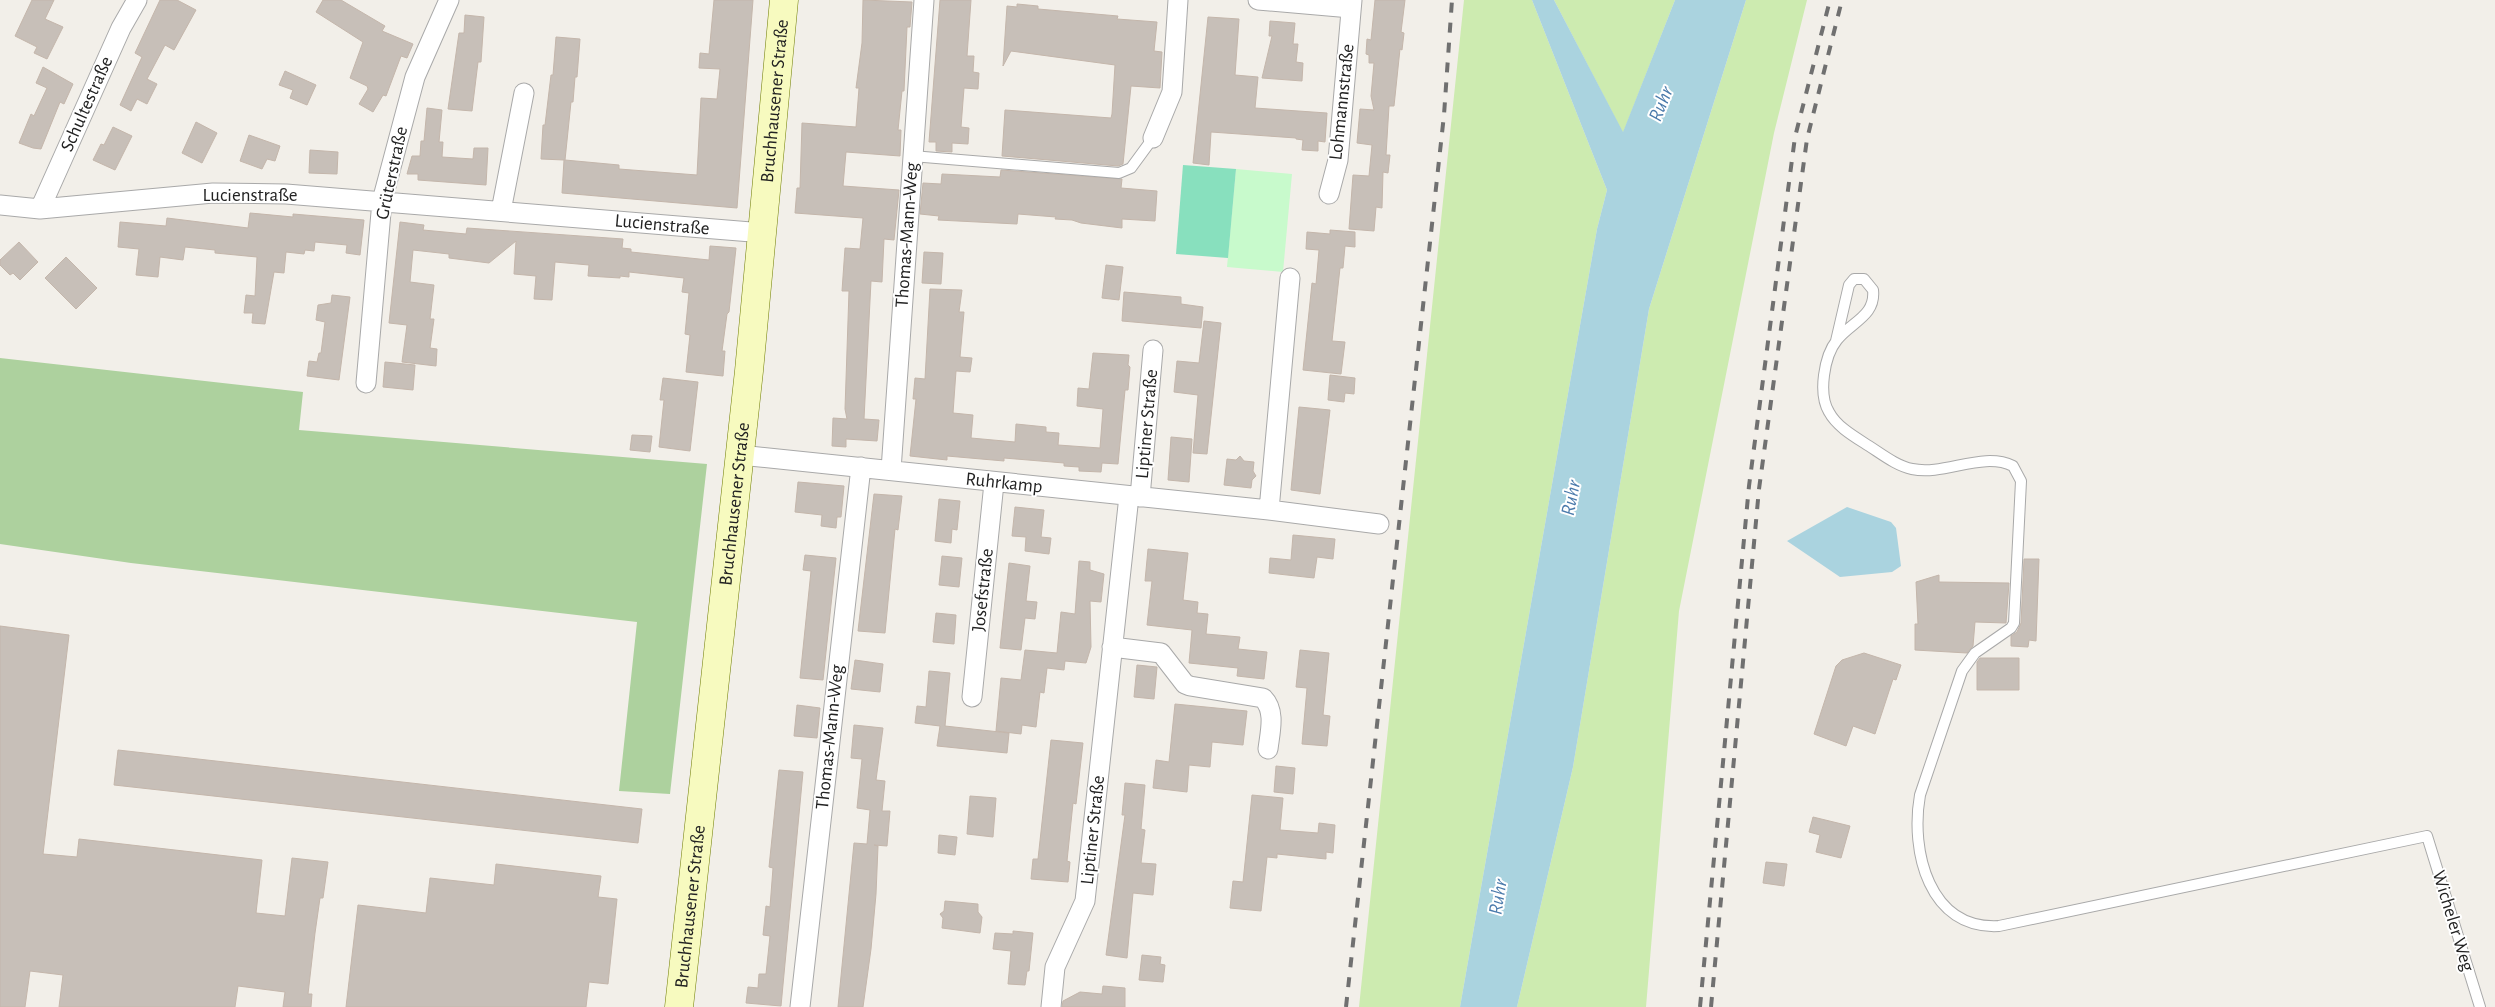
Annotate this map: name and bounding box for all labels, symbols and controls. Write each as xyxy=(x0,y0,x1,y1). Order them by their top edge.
street label: Bruchhausener Straße xyxy=(757,18,792,184)
street label: Lohmannstraße xyxy=(1326,43,1358,161)
street label: Schultestraße xyxy=(58,54,116,154)
water label: Ruhr xyxy=(1645,83,1677,124)
street label: Grüterstraße xyxy=(373,125,411,221)
street label: Thomas-Mann-Weg xyxy=(892,161,922,308)
street label: Lucienstraße xyxy=(202,186,298,205)
street label: Lucienstraße xyxy=(614,211,710,239)
street label: Liptiner Straße xyxy=(1133,369,1161,479)
street label: Bruchhausener Straße xyxy=(716,421,753,587)
street label: Ruhrkamp xyxy=(964,470,1044,496)
water label: Ruhr xyxy=(1558,478,1584,517)
street label: Josefstraße xyxy=(969,547,997,633)
street label: Thomas-Mann-Weg xyxy=(813,663,847,810)
street label: Liptiner Straße xyxy=(1078,774,1108,886)
street label: Bruchhausener Straße xyxy=(672,824,708,989)
street label: Wicheler Weg xyxy=(2429,868,2478,974)
water label: Ruhr xyxy=(1485,877,1511,916)

